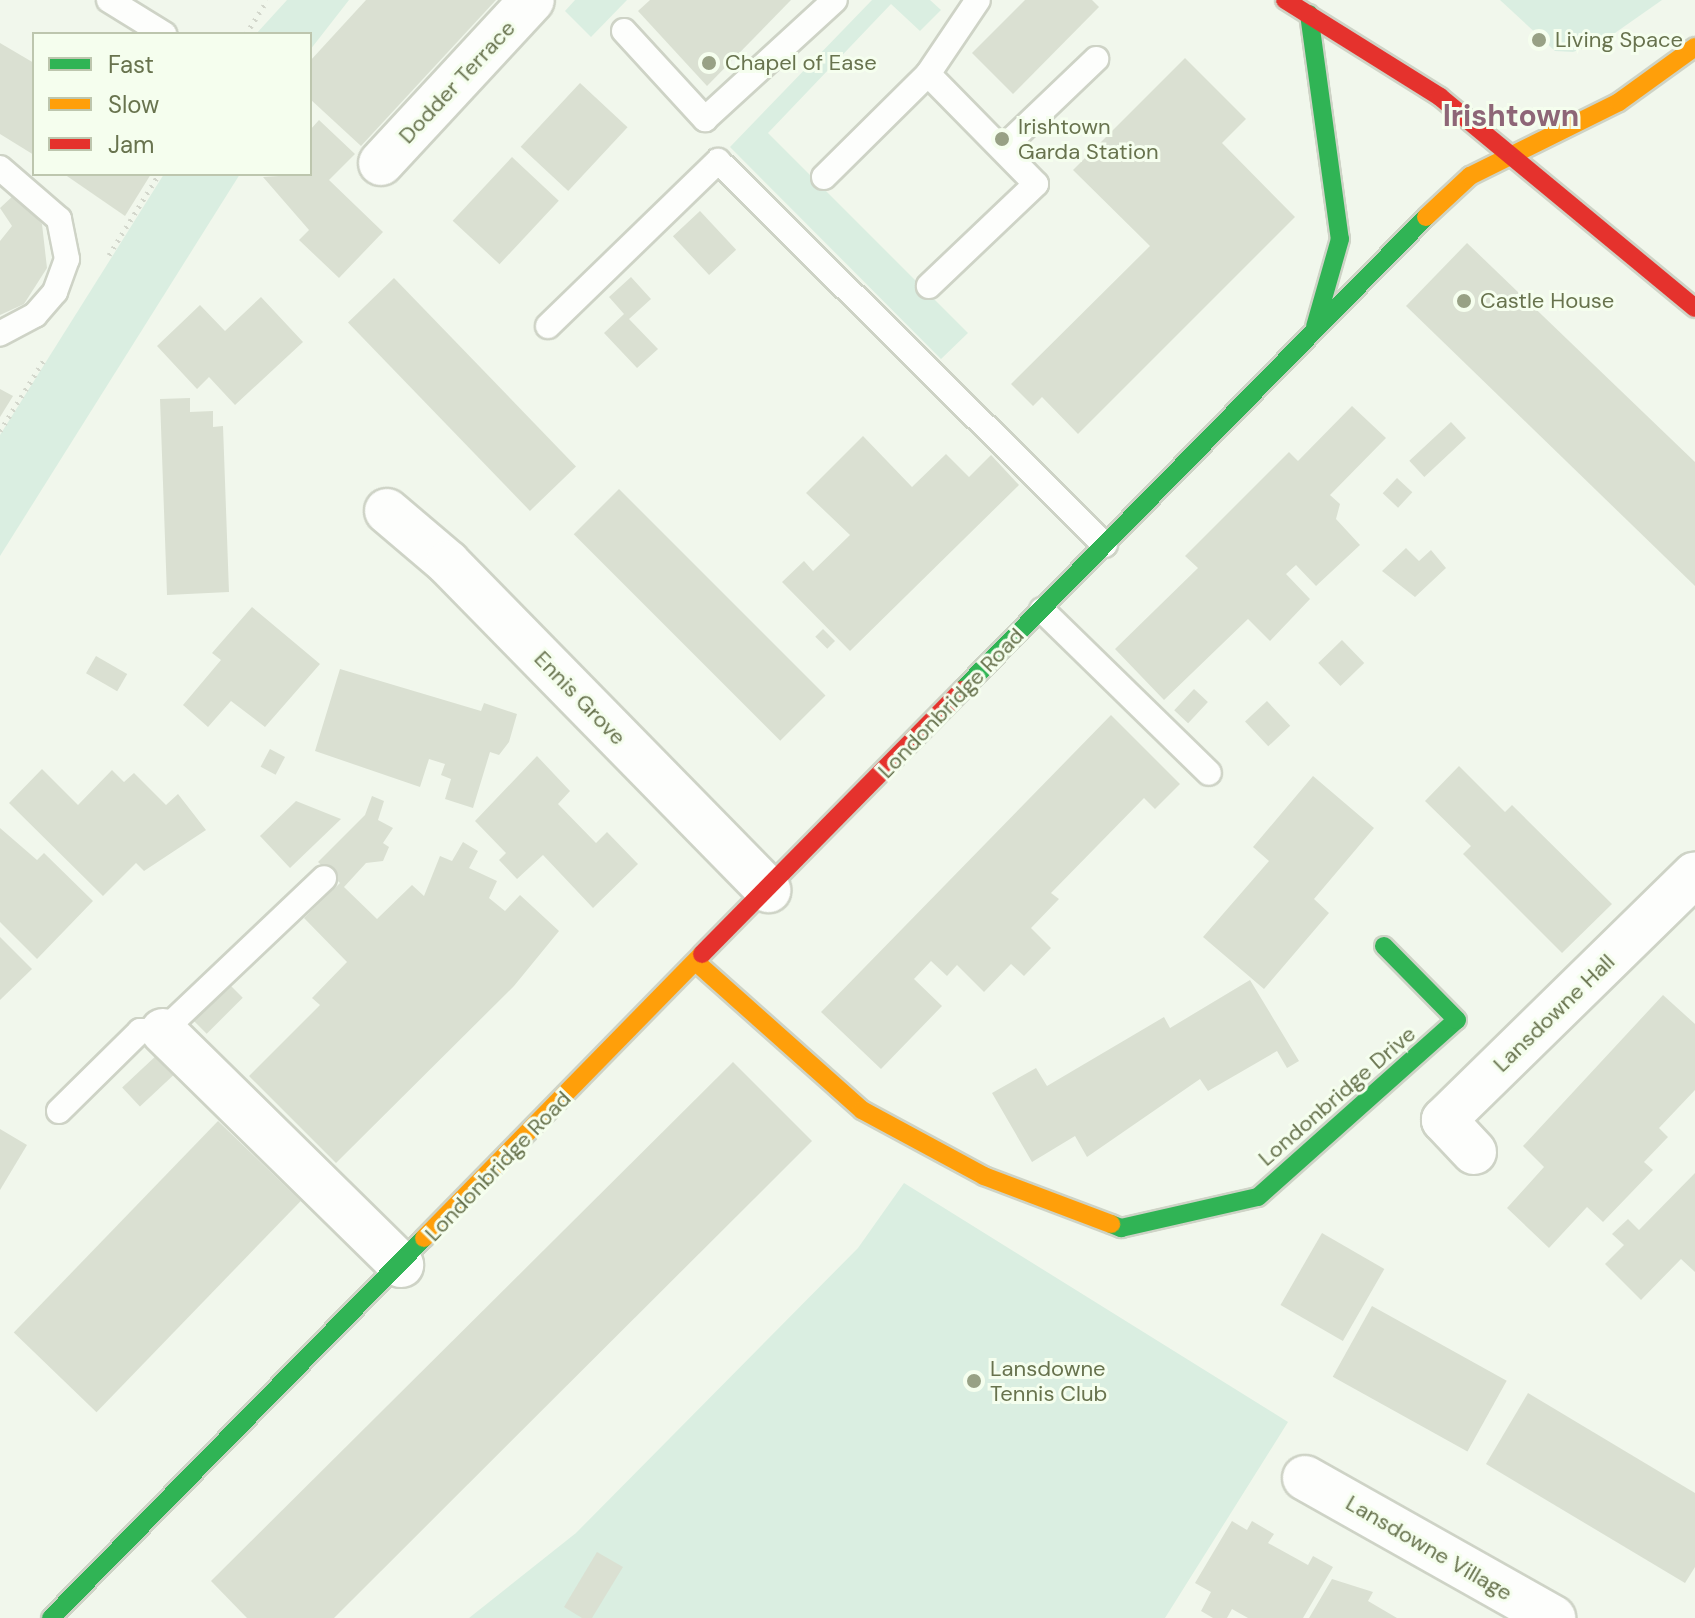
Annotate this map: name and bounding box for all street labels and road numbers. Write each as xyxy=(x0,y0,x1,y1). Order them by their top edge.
street label: Dodder Terrace xyxy=(393,15,521,149)
street label: Londonbridge Road xyxy=(873,622,1029,784)
street label: Ennis Grove xyxy=(529,646,631,750)
street label: Lansdowne Hall xyxy=(1488,949,1620,1077)
street label: Londonbridge Drive xyxy=(1253,1021,1421,1171)
street label: Londonbridge Road xyxy=(420,1085,576,1247)
street label: Lansdowne Village xyxy=(1341,1490,1517,1606)

